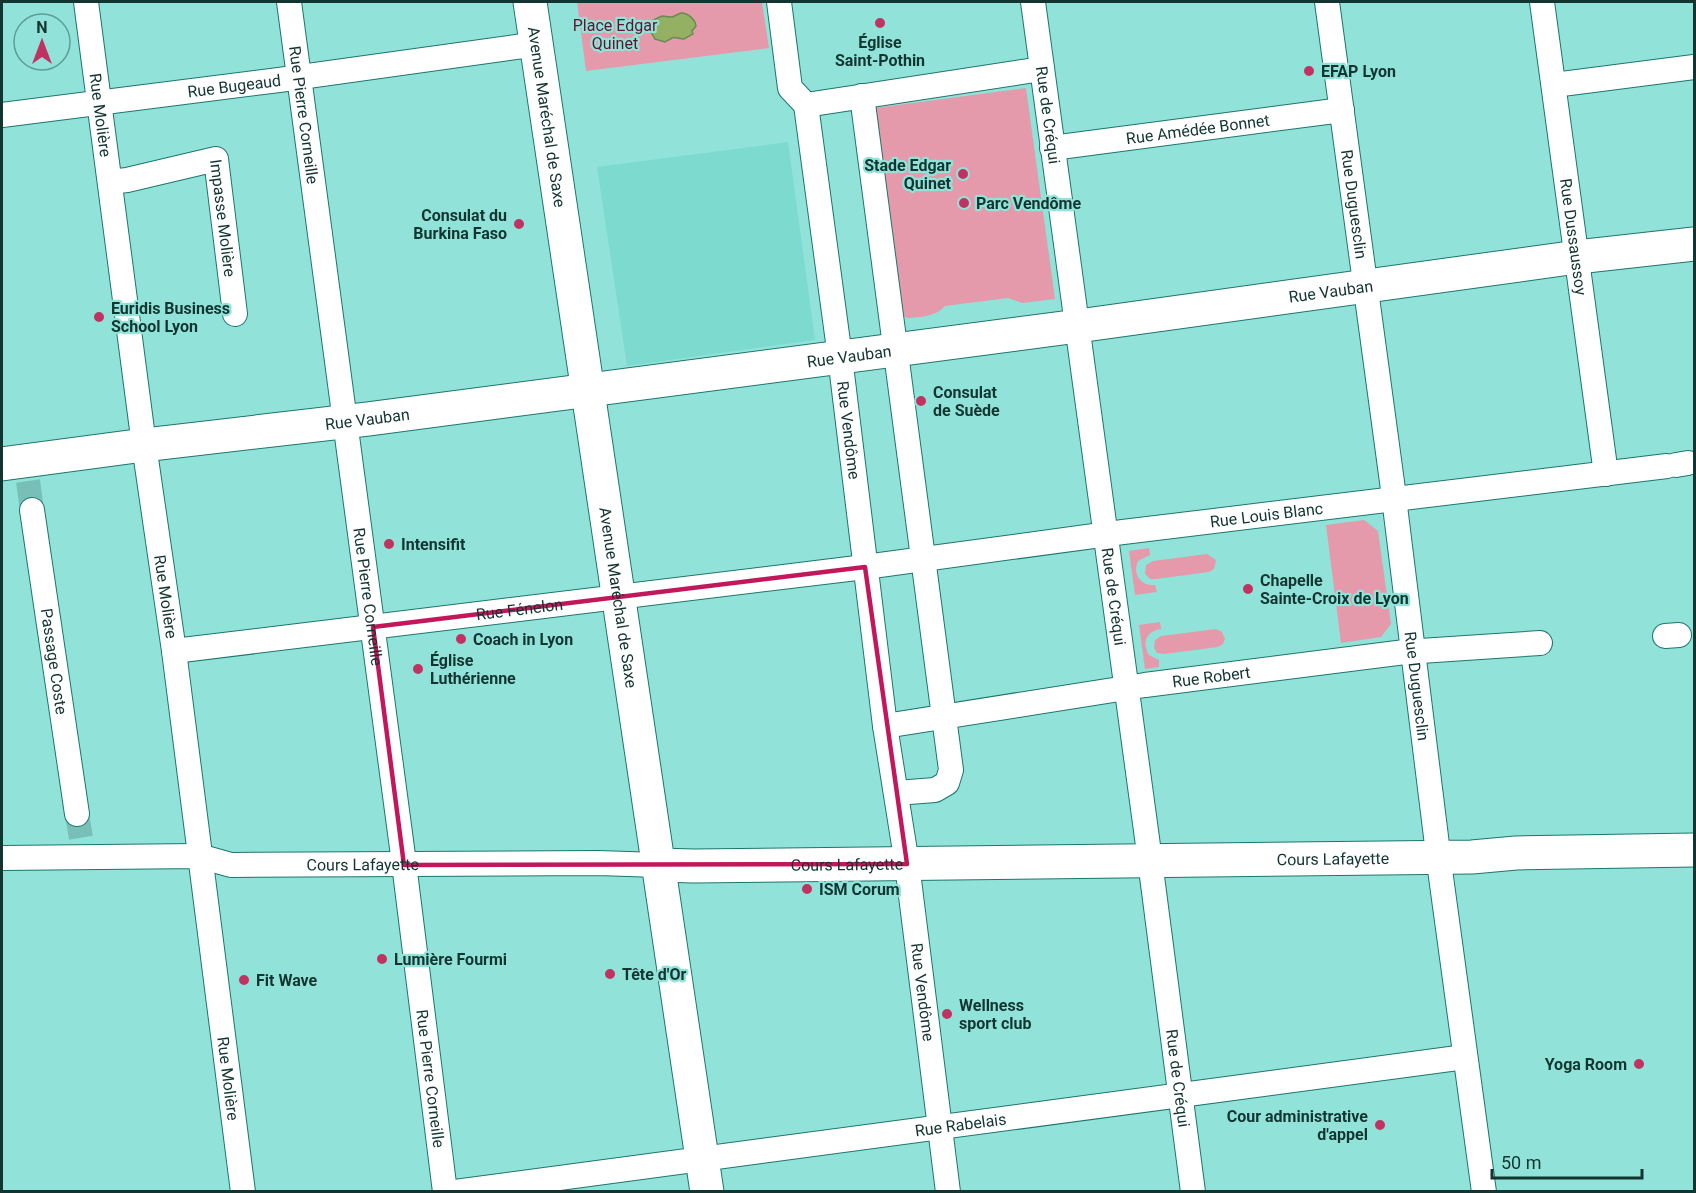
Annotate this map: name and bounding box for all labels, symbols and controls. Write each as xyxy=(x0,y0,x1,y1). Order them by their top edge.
north arrow xyxy=(12,12,72,72)
park label: Place Edgar Quinet xyxy=(573,16,658,53)
marker: Église Saint-Pothin xyxy=(873,16,887,30)
text: N xyxy=(36,18,48,37)
street label: Avenue Maréchal de Saxe xyxy=(524,25,570,208)
place label: Église Saint-Pothin xyxy=(835,33,925,70)
street label: Rue Pierre Corneille xyxy=(285,45,323,185)
place label: EFAP Lyon xyxy=(1321,62,1396,81)
marker: EFAP Lyon xyxy=(1302,64,1316,78)
street label: Rue de Créqui xyxy=(1032,65,1064,165)
street label: Rue Bugeaud xyxy=(186,70,282,101)
street label: Rue Molière xyxy=(86,72,116,158)
street label: Rue Amédée Bonnet xyxy=(1125,110,1271,148)
street label: Rue Duguesclin xyxy=(1338,148,1371,260)
place label: Stade Edgar Quinet xyxy=(864,156,952,193)
street label: Impasse Molière xyxy=(207,158,240,278)
marker: Stade Edgar Quinet xyxy=(956,167,970,181)
street label: Rue Dussaussoy xyxy=(1557,177,1591,297)
place label: Parc Vendôme xyxy=(976,194,1081,213)
marker: Parc Vendôme xyxy=(957,196,971,210)
place label: Consulat du Burkina Faso xyxy=(413,206,507,243)
marker: Consulat du Burkina Faso xyxy=(512,217,526,231)
street label: Rue Vauban xyxy=(1287,276,1374,306)
place label: Euridis Business School Lyon xyxy=(111,299,230,336)
marker: Euridis Business School Lyon xyxy=(92,310,106,324)
street label: Rue Vauban xyxy=(806,341,893,371)
street label: Rue Vendôme xyxy=(833,380,864,480)
place label: Consulat de Suède xyxy=(933,383,1000,420)
marker: Consulat de Suède xyxy=(914,394,928,408)
street label: Rue Vauban xyxy=(324,404,411,433)
street label: Rue Louis Blanc xyxy=(1209,498,1324,531)
street label: Avenue Maréchal de Saxe xyxy=(596,506,641,689)
street label: Rue Pierre Corneille xyxy=(350,526,387,667)
place label: Intensifit xyxy=(401,535,466,554)
marker: Intensifit xyxy=(382,537,396,551)
street label: Rue de Créqui xyxy=(1098,546,1130,647)
street label: Rue Molière xyxy=(151,554,182,640)
place label: Chapelle Sainte-Croix de Lyon xyxy=(1260,571,1409,608)
marker: Chapelle Sainte-Croix de Lyon xyxy=(1241,582,1255,596)
street label: Rue Fénelon xyxy=(475,594,564,624)
street label: Passage Coste xyxy=(37,607,72,716)
place label: Coach in Lyon xyxy=(473,630,573,649)
street label: Rue Duguesclin xyxy=(1401,630,1434,742)
marker: Coach in Lyon xyxy=(454,632,468,646)
place label: Église Luthérienne xyxy=(430,651,516,688)
marker: Église Luthérienne xyxy=(411,662,425,676)
street label: Rue Robert xyxy=(1171,662,1251,691)
street label: Cours Lafayette xyxy=(1277,848,1389,869)
street label: Cours Lafayette xyxy=(306,854,419,874)
street label: Cours Lafayette xyxy=(791,854,903,874)
place label: ISM Corum xyxy=(819,880,900,899)
marker: ISM Corum xyxy=(800,882,814,896)
street label: Rue Vendôme xyxy=(907,942,939,1042)
place label: Lumière Fourmi xyxy=(394,950,507,969)
marker: Lumière Fourmi xyxy=(375,952,389,966)
place label: Tête d'Or xyxy=(622,965,686,984)
marker: Tête d'Or xyxy=(603,967,617,981)
place label: Fit Wave xyxy=(256,971,318,990)
marker: Fit Wave xyxy=(237,973,251,987)
place label: Wellness sport club xyxy=(959,996,1031,1033)
marker: Wellness sport club xyxy=(940,1007,954,1021)
street label: Rue Pierre Corneille xyxy=(413,1008,449,1149)
street label: Rue de Créqui xyxy=(1162,1028,1194,1128)
street label: Rue Molière xyxy=(214,1036,243,1122)
place label: Yoga Room xyxy=(1545,1055,1627,1074)
marker: Yoga Room xyxy=(1632,1057,1646,1071)
place label: Cour administrative d'appel xyxy=(1227,1107,1368,1144)
street label: Rue Rabelais xyxy=(914,1109,1007,1140)
marker: Cour administrative d'appel xyxy=(1373,1118,1387,1132)
scale bar xyxy=(1492,1142,1642,1180)
text: 50 m xyxy=(1501,1152,1541,1173)

